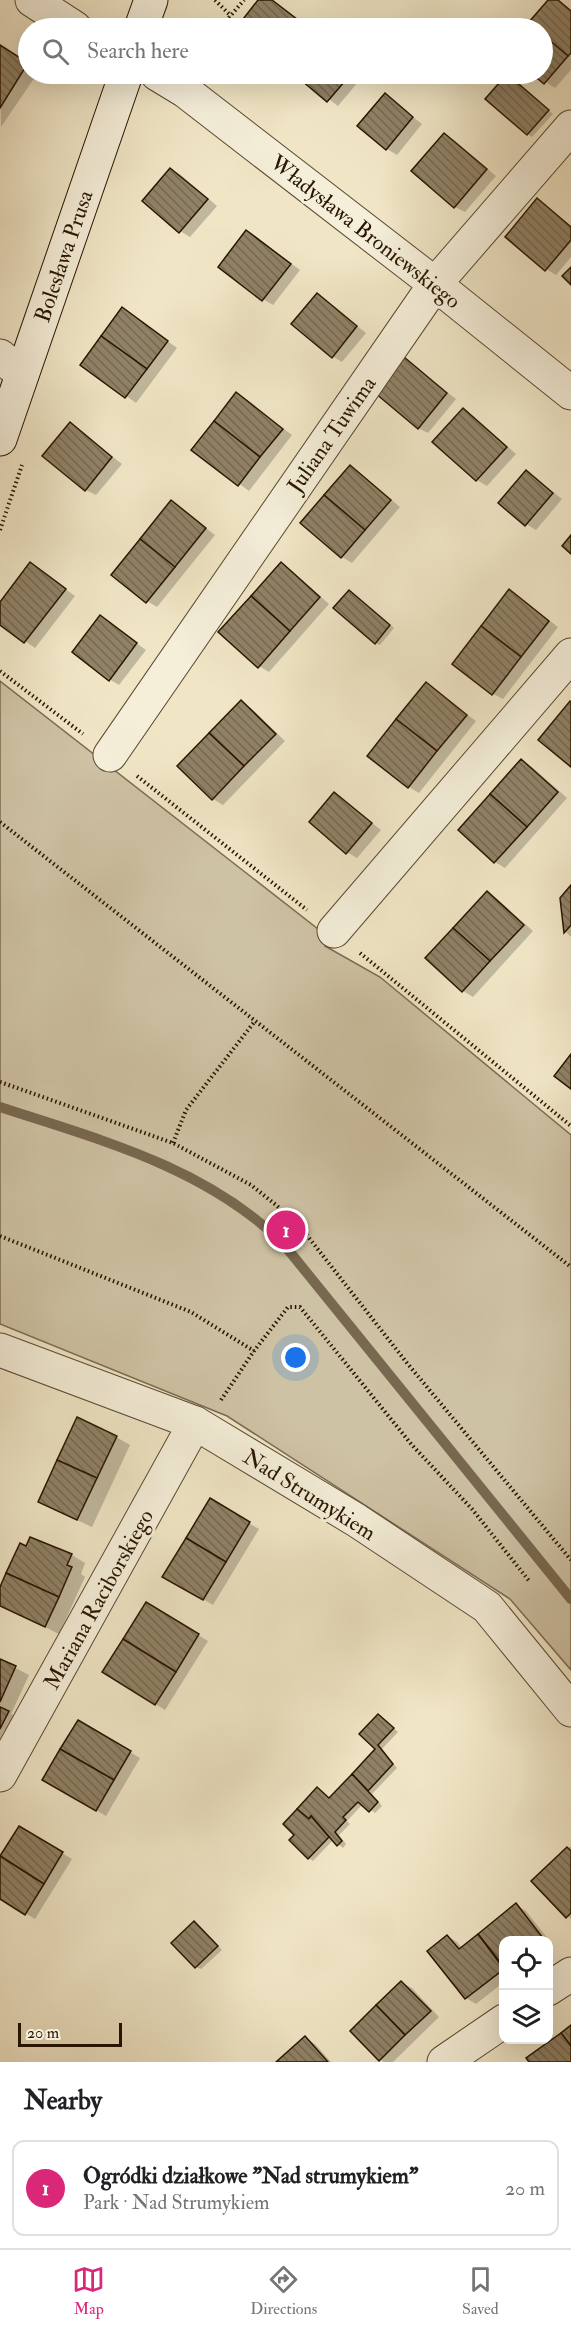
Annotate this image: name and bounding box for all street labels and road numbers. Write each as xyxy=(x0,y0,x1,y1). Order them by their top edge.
street label: Władysława Broniewskiego xyxy=(264,148,466,315)
street label: Bolesława Prusa xyxy=(28,186,100,326)
street label: Juliana Tuwima xyxy=(281,370,383,499)
street label: Nad Strumykiem xyxy=(238,1443,381,1547)
street label: Mariana Raciborskiego xyxy=(38,1504,160,1695)

